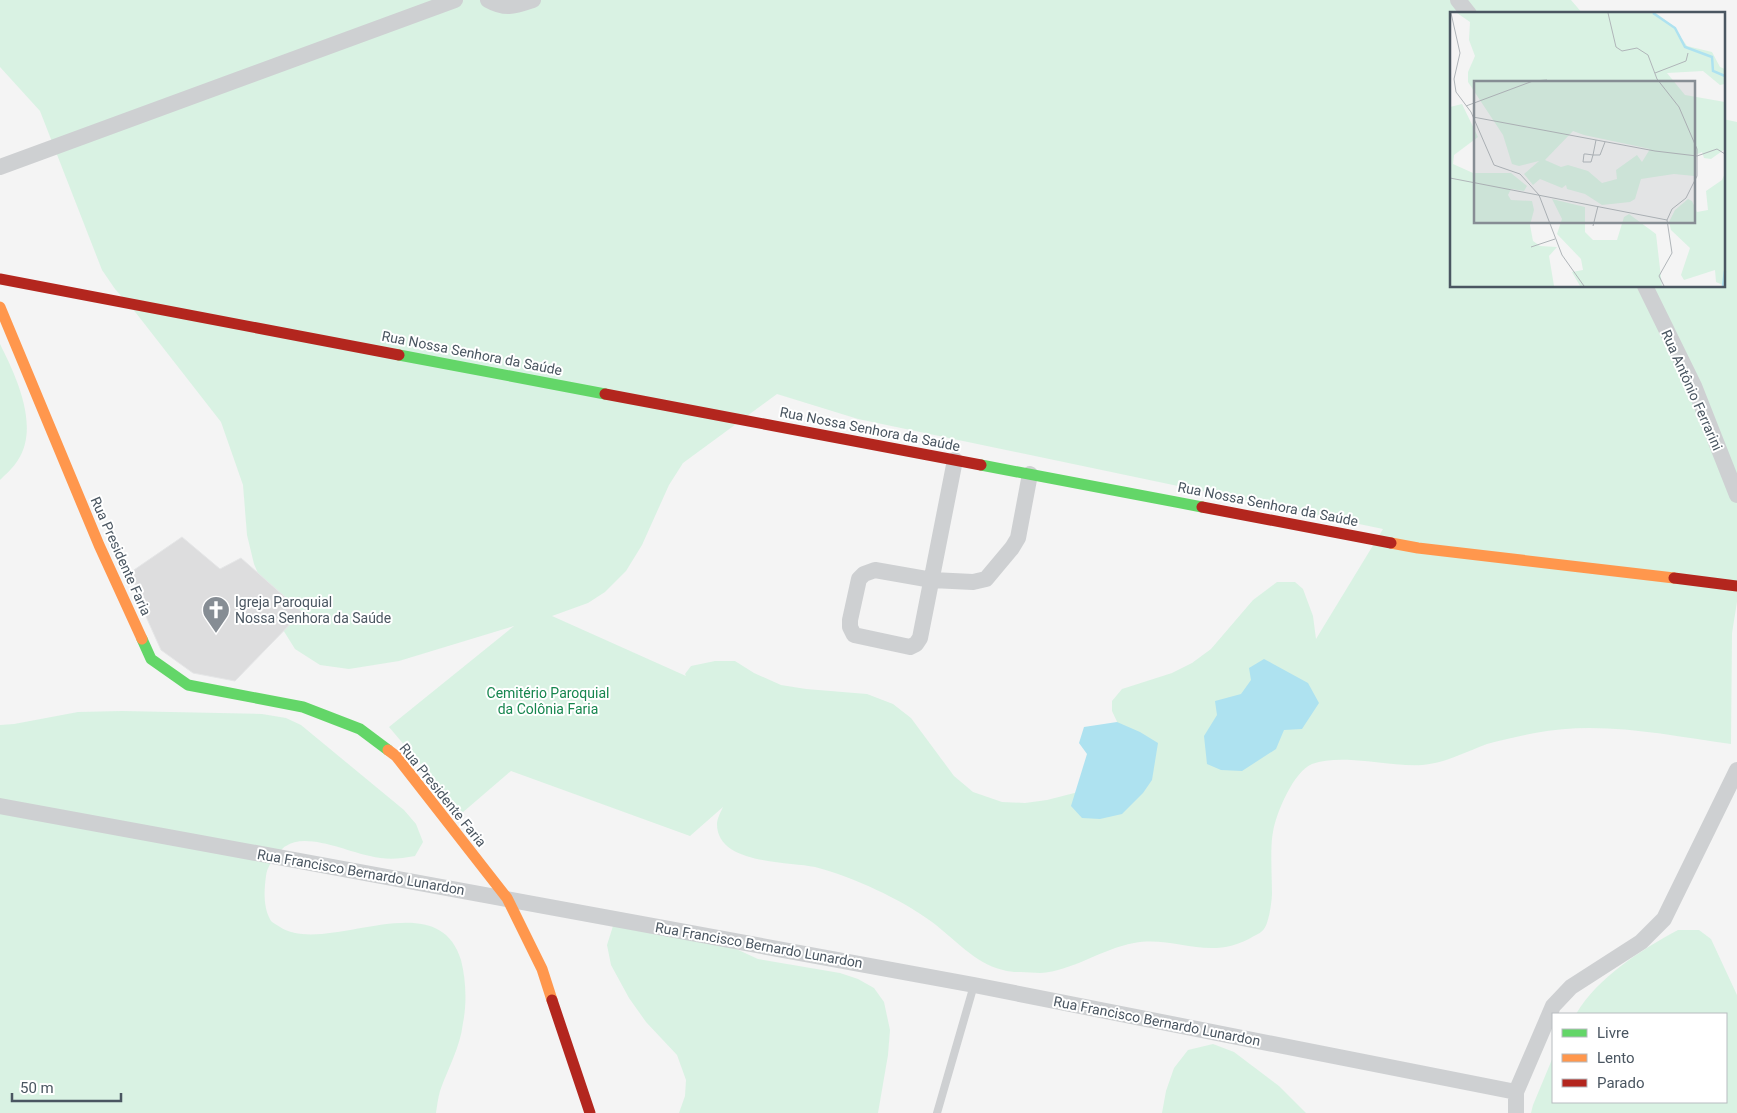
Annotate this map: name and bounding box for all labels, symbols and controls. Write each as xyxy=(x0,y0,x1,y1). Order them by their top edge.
inset map xyxy=(1450,12,1724,288)
street label: Rua Antônio Ferrarini xyxy=(1658,327,1726,453)
street label: Rua Nossa Senhora da Saúde xyxy=(380,328,564,378)
street label: Rua Nossa Senhora da Saúde xyxy=(778,404,962,454)
street label: Rua Nossa Senhora da Saúde xyxy=(1176,479,1360,529)
street label: Rua Presidente Faria xyxy=(88,494,154,618)
place label: Igreja Paroquial Nossa Senhora da Saúde xyxy=(235,594,391,626)
church icon: Igreja Paroquial Nossa Senhora da Saúde xyxy=(201,595,231,634)
park label: Cemitério Paroquial da Colônia Faria xyxy=(487,685,609,717)
street label: Rua Presidente Faria xyxy=(396,740,490,850)
street label: Rua Francisco Bernardo Lunardon xyxy=(256,846,466,898)
street label: Rua Francisco Bernardo Lunardon xyxy=(654,919,864,971)
street label: Rua Francisco Bernardo Lunardon xyxy=(1052,993,1262,1049)
legend xyxy=(1552,1013,1727,1103)
text: Livre xyxy=(1597,1024,1629,1042)
text: Lento xyxy=(1597,1049,1635,1067)
scale bar xyxy=(12,1070,121,1102)
text: Parado xyxy=(1597,1074,1645,1092)
text: 50 m xyxy=(20,1079,54,1097)

